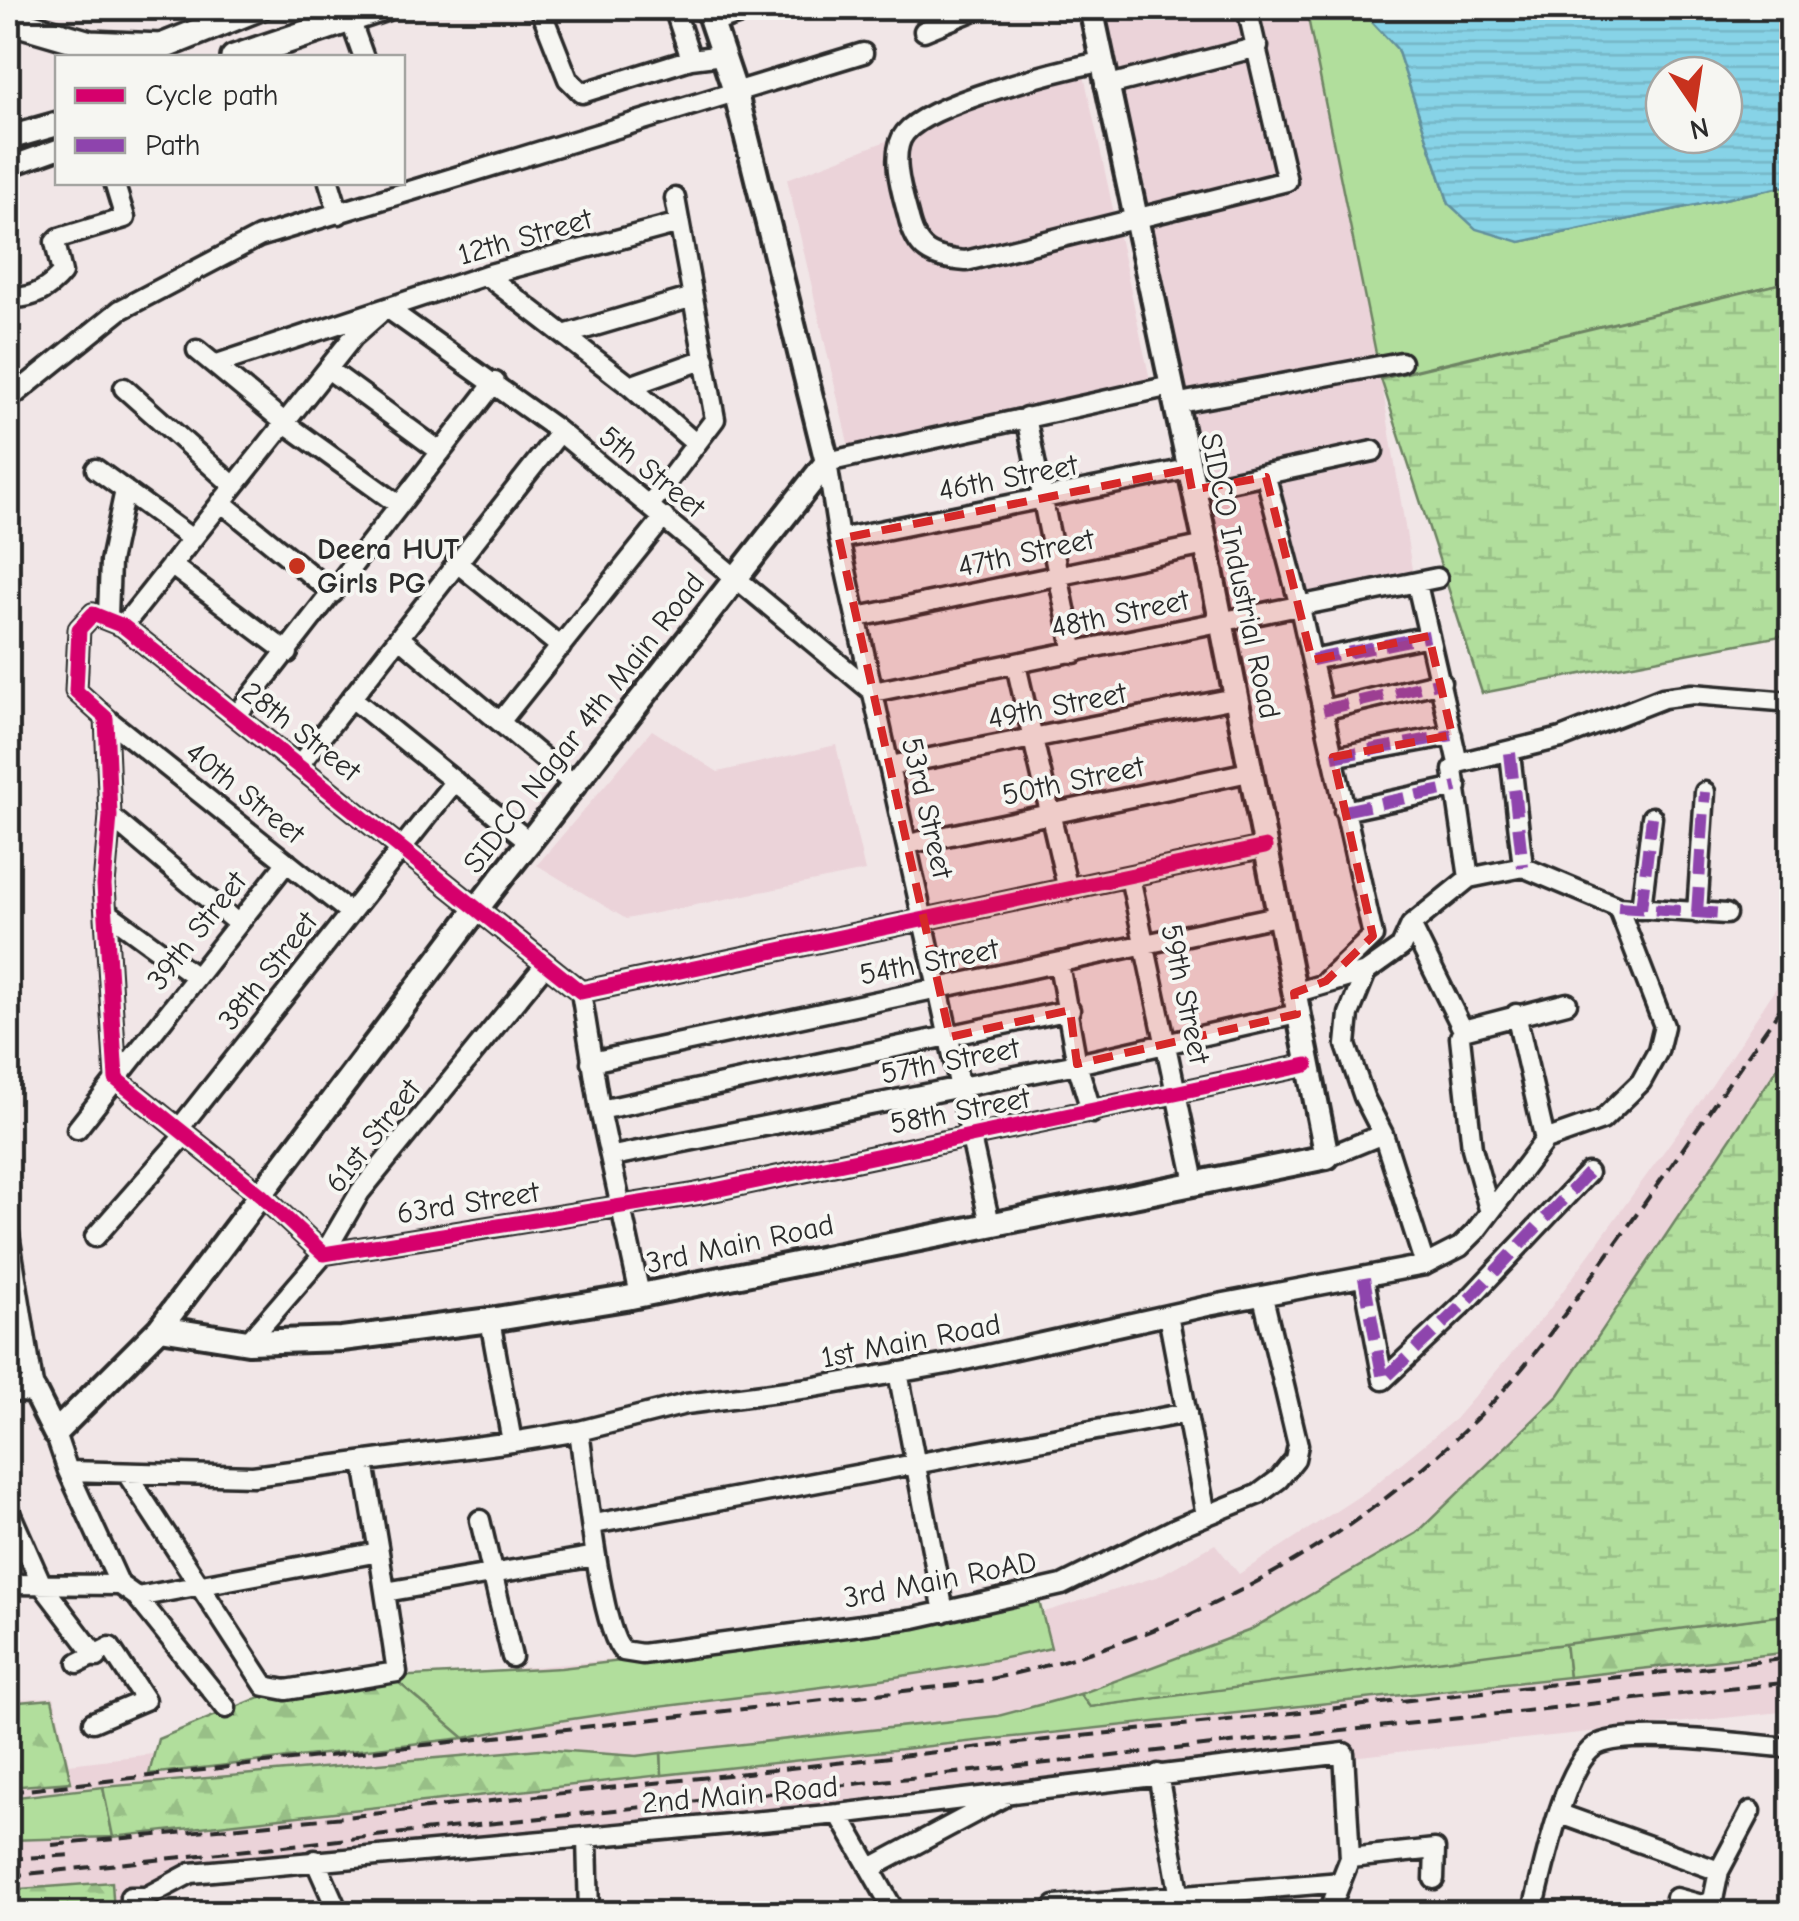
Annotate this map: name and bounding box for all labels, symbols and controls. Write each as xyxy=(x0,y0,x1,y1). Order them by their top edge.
legend xyxy=(55,55,405,185)
north arrow xyxy=(1644,55,1744,155)
text: Cycle path xyxy=(145,78,279,113)
text: N xyxy=(1687,111,1712,146)
text: Path xyxy=(145,128,201,163)
street label: 12th Street xyxy=(454,201,597,273)
street label: 5th Street xyxy=(592,419,713,526)
street label: SIDCO Industrial Road xyxy=(1193,430,1287,722)
street label: 46th Street xyxy=(936,447,1082,509)
street label: 47th Street xyxy=(955,521,1099,585)
place label: Deera HUT Girls PG xyxy=(317,532,460,601)
marker: Deera HUT Girls PG xyxy=(286,555,308,577)
street label: SIDCO Nagar 4th Main Road xyxy=(456,566,712,880)
street label: 48th Street xyxy=(1048,582,1193,646)
street label: 28th Street xyxy=(235,675,368,790)
street label: 49th Street xyxy=(985,675,1131,737)
street label: 53rd Street xyxy=(894,734,961,883)
street label: 40th Street xyxy=(179,735,313,852)
street label: 50th Street xyxy=(999,749,1149,813)
street label: 39th Street xyxy=(140,864,255,997)
street label: 38th Street xyxy=(211,904,326,1037)
street label: 59th Street xyxy=(1153,921,1217,1068)
street label: 54th Street xyxy=(857,931,1003,993)
street label: 57th Street xyxy=(878,1030,1024,1092)
street label: 61st Street xyxy=(318,1071,429,1200)
street label: 58th Street xyxy=(887,1080,1034,1142)
street label: 63rd Street xyxy=(394,1174,543,1232)
street label: 3rd Main Road xyxy=(643,1207,837,1281)
street label: 1st Main Road xyxy=(818,1306,1004,1376)
street label: 3rd Main RoAD xyxy=(841,1544,1039,1616)
street label: 2nd Main Road xyxy=(640,1769,840,1821)

